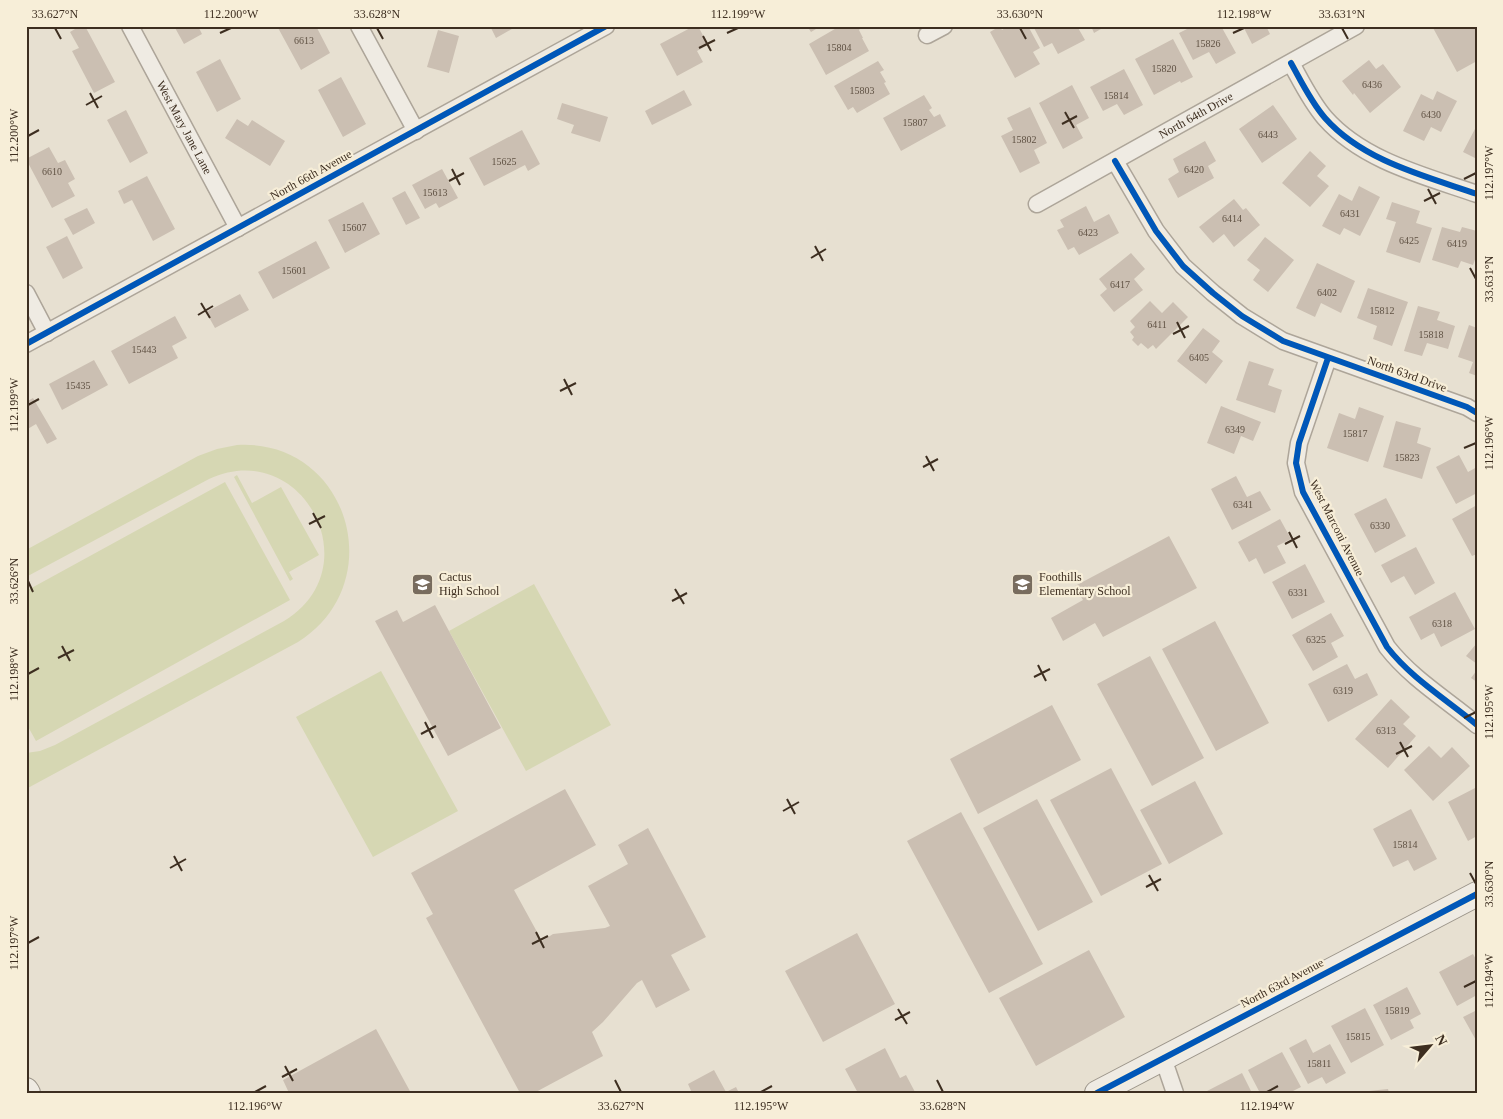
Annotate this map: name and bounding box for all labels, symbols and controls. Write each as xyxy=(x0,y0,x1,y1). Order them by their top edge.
text: 33.627°N xyxy=(32,7,79,21)
text: 112.200°W xyxy=(204,7,259,21)
text: 33.628°N xyxy=(354,7,401,21)
text: 112.199°W xyxy=(711,7,766,21)
text: 33.630°N xyxy=(997,7,1044,21)
text: 112.198°W xyxy=(1217,7,1272,21)
text: 33.631°N xyxy=(1319,7,1366,21)
house number: 6613 xyxy=(294,35,314,46)
house number: 15826 xyxy=(1196,38,1221,49)
house number: 15804 xyxy=(827,42,852,53)
house number: 15820 xyxy=(1152,63,1177,74)
street label: West Mary Jane Lane xyxy=(154,78,215,177)
house number: 6436 xyxy=(1362,79,1382,90)
house number: 15803 xyxy=(850,85,875,96)
street label: North 64th Drive xyxy=(1156,89,1235,142)
house number: 15814 xyxy=(1104,90,1129,101)
text: 112.200°W xyxy=(7,108,21,163)
house number: 6430 xyxy=(1421,109,1441,120)
house number: 15807 xyxy=(903,117,928,128)
house number: 6443 xyxy=(1258,129,1278,140)
house number: 15802 xyxy=(1012,134,1037,145)
text: 112.197°W xyxy=(1482,145,1496,200)
street label: North 66th Avenue xyxy=(268,147,354,203)
house number: 15625 xyxy=(492,156,517,167)
house number: 6420 xyxy=(1184,164,1204,175)
house number: 6610 xyxy=(42,166,62,177)
house number: 15613 xyxy=(423,187,448,198)
house number: 6431 xyxy=(1340,208,1360,219)
house number: 6414 xyxy=(1222,213,1242,224)
house number: 15607 xyxy=(342,222,367,233)
house number: 6423 xyxy=(1078,227,1098,238)
house number: 6425 xyxy=(1399,235,1419,246)
house number: 6419 xyxy=(1447,238,1467,249)
text: 33.631°N xyxy=(1482,255,1496,302)
house number: 15601 xyxy=(282,265,307,276)
house number: 6417 xyxy=(1110,279,1130,290)
house number: 6402 xyxy=(1317,287,1337,298)
house number: 15812 xyxy=(1370,305,1395,316)
house number: 6411 xyxy=(1147,319,1167,330)
house number: 15818 xyxy=(1419,329,1444,340)
house number: 15443 xyxy=(132,344,157,355)
house number: 6405 xyxy=(1189,352,1209,363)
street label: North 63rd Drive xyxy=(1365,353,1449,395)
text: 112.199°W xyxy=(7,377,21,432)
house number: 15435 xyxy=(66,380,91,391)
text: 112.196°W xyxy=(1482,415,1496,470)
house number: 6349 xyxy=(1225,424,1245,435)
house number: 15817 xyxy=(1343,428,1368,439)
house number: 15823 xyxy=(1395,452,1420,463)
street label: West Marconi Avenue xyxy=(1307,478,1367,578)
house number: 6341 xyxy=(1233,499,1253,510)
house number: 6330 xyxy=(1370,520,1390,531)
text: 33.626°N xyxy=(7,557,21,604)
place label: Cactus High School xyxy=(439,570,500,598)
place label: Foothills Elementary School xyxy=(1039,570,1131,598)
school or university icon: Cactus High School xyxy=(411,572,435,596)
school or university icon: Foothills Elementary School xyxy=(1011,572,1035,596)
house number: 6331 xyxy=(1288,587,1308,598)
house number: 6318 xyxy=(1432,618,1452,629)
house number: 6325 xyxy=(1306,634,1326,645)
text: 112.198°W xyxy=(7,646,21,701)
text: 112.195°W xyxy=(1482,684,1496,739)
house number: 6319 xyxy=(1333,685,1353,696)
house number: 6313 xyxy=(1376,725,1396,736)
house number: 15814 xyxy=(1393,839,1418,850)
text: 33.630°N xyxy=(1482,860,1496,907)
text: 112.197°W xyxy=(7,915,21,970)
text: 112.194°W xyxy=(1482,953,1496,1008)
street label: North 63rd Avenue xyxy=(1238,955,1326,1011)
house number: 15819 xyxy=(1385,1005,1410,1016)
north arrow xyxy=(1406,1022,1456,1072)
house number: 15815 xyxy=(1346,1031,1371,1042)
text: N xyxy=(1432,1032,1450,1048)
house number: 15811 xyxy=(1307,1058,1331,1069)
text: 112.196°W xyxy=(228,1099,283,1113)
text: 33.627°N xyxy=(598,1099,645,1113)
text: 112.195°W xyxy=(734,1099,789,1113)
text: 33.628°N xyxy=(920,1099,967,1113)
text: 112.194°W xyxy=(1240,1099,1295,1113)

